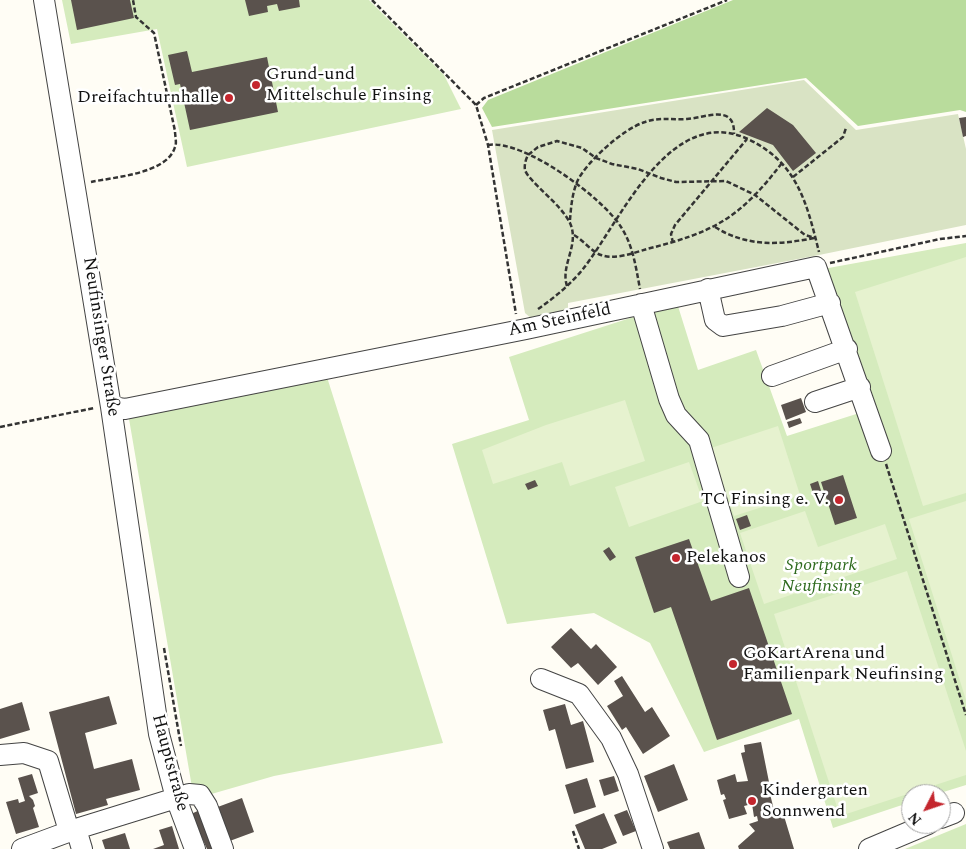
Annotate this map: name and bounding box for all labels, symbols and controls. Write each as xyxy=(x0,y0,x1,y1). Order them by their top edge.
place label: Grund-und Mittelschule Finsing xyxy=(266,64,432,106)
marker: Grund-und Mittelschule Finsing xyxy=(250,79,262,91)
place label: Dreifachturnhalle xyxy=(77,87,219,109)
marker: Dreifachturnhalle xyxy=(223,92,235,104)
street label: Neufinsinger Straße xyxy=(77,256,123,418)
street label: Am Steinfeld xyxy=(507,300,613,342)
place label: TC Finsing e. V. xyxy=(701,489,829,511)
marker: TC Finsing e. V. xyxy=(833,494,845,506)
place label: Pelekanos xyxy=(686,547,766,569)
marker: Pelekanos xyxy=(670,552,682,564)
park label: Sportpark Neufinsing xyxy=(781,555,861,598)
place label: GoKartArena und Familienpark Neufinsing xyxy=(743,643,944,686)
marker: GoKartArena und Familienpark Neufinsing xyxy=(727,658,739,670)
street label: Hauptstraße xyxy=(146,712,192,814)
place label: Kindergarten Sonnwend xyxy=(762,780,868,822)
north arrow xyxy=(901,784,951,834)
marker: Kindergarten Sonnwend xyxy=(746,795,758,807)
text: N xyxy=(903,807,927,830)

